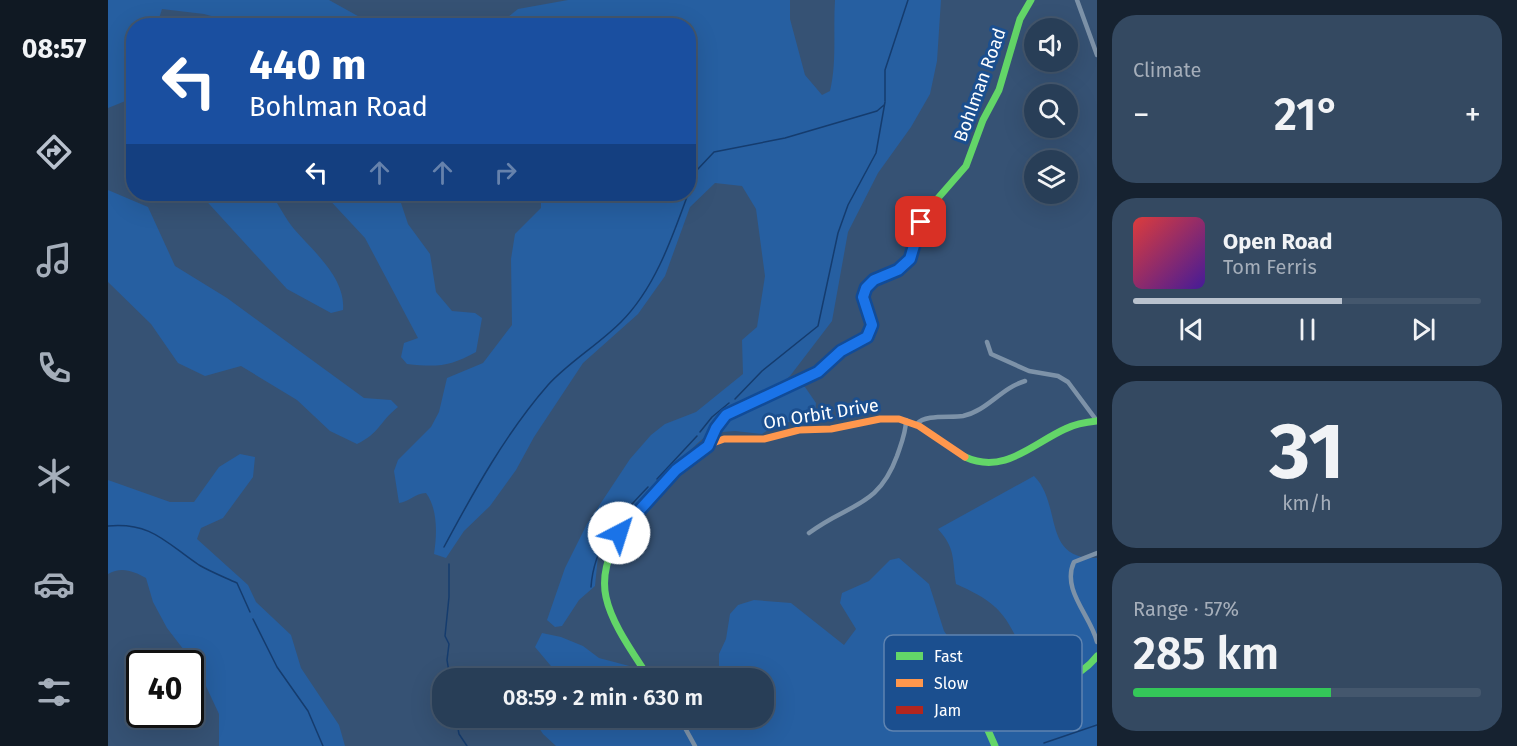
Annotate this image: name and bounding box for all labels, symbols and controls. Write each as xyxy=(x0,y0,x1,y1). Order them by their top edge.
map controls xyxy=(1024,18,1078,204)
button: sound xyxy=(1024,18,1078,72)
street label: Bohlman Road xyxy=(949,25,1011,145)
text: 08:57 xyxy=(22,33,86,65)
text: 440 m xyxy=(249,40,366,90)
icon: left xyxy=(150,42,228,120)
text: Climate xyxy=(1133,58,1201,82)
button: search xyxy=(1024,84,1078,138)
text: 21° xyxy=(1274,88,1340,142)
text: Bohlman Road xyxy=(249,91,428,123)
text: − xyxy=(1133,95,1150,135)
text: + xyxy=(1465,95,1481,135)
icon: directions xyxy=(33,131,75,173)
button: layers xyxy=(1024,150,1078,204)
icon: left xyxy=(300,156,333,189)
icon: ahead xyxy=(363,156,396,189)
icon: ahead xyxy=(426,156,459,189)
icon: right xyxy=(489,156,522,189)
pin xyxy=(895,196,946,247)
icon: arrive xyxy=(904,205,937,238)
text: Open Road xyxy=(1223,228,1333,255)
icon: music xyxy=(33,239,75,281)
text: Tom Ferris xyxy=(1223,255,1317,279)
icon: previous xyxy=(1175,313,1208,346)
icon: pause xyxy=(1291,313,1324,346)
icon: next xyxy=(1407,313,1440,346)
icon: phone xyxy=(33,347,75,389)
street label: On Orbit Drive xyxy=(762,394,880,434)
text: 31 xyxy=(1269,405,1345,499)
icon: climate xyxy=(33,455,75,497)
text: km/h xyxy=(1282,491,1332,515)
position arrow xyxy=(587,501,651,565)
icon: car xyxy=(33,563,75,605)
text: Range · 57% xyxy=(1133,597,1239,621)
text: 285 km xyxy=(1133,627,1279,681)
legend xyxy=(884,635,1082,731)
text: Fast xyxy=(934,647,963,666)
speed limit sign: 40 xyxy=(126,650,204,728)
icon: filters xyxy=(33,671,75,713)
text: Slow xyxy=(934,674,969,693)
text: 08:59 · 2 min · 630 m xyxy=(503,684,703,711)
text: Jam xyxy=(934,701,961,720)

